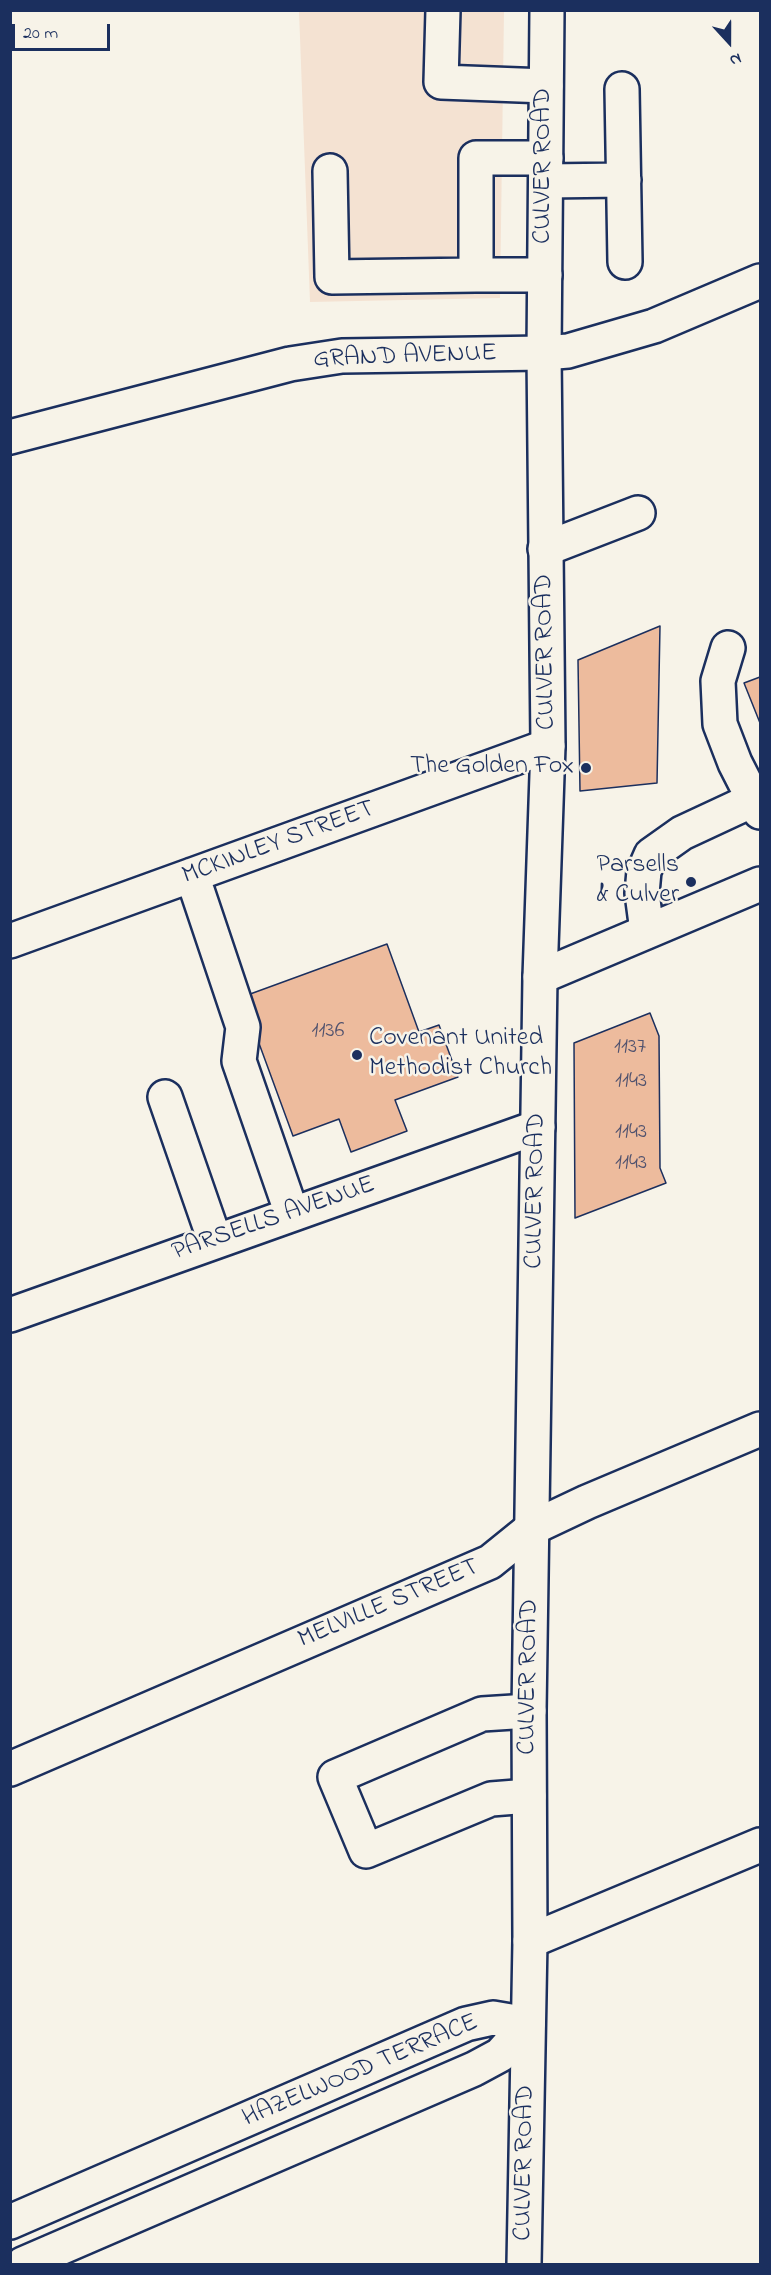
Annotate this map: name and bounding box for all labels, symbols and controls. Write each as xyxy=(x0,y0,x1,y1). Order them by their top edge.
scale bar xyxy=(15,12,112,50)
north arrow xyxy=(699,12,759,72)
text: 20 m xyxy=(23,21,58,47)
text: N xyxy=(726,46,745,72)
street label: CULVER ROAD xyxy=(529,88,561,244)
street label: GRAND AVENUE xyxy=(313,339,497,377)
street label: CULVER ROAD xyxy=(530,574,564,730)
place label: The Golden Fox xyxy=(410,752,574,784)
marker: The Golden Fox xyxy=(579,761,593,775)
street label: MCKINLEY STREET xyxy=(179,795,379,893)
place label: Parsells & Culver xyxy=(597,851,679,912)
marker: Parsells & Culver xyxy=(684,875,698,889)
house number: 1136 xyxy=(312,1019,344,1045)
place label: Covenant United Methodist Church xyxy=(369,1024,552,1086)
house number: 1137 xyxy=(614,1035,646,1061)
marker: Covenant United Methodist Church xyxy=(350,1048,364,1062)
house number: 1143 xyxy=(615,1069,647,1095)
street label: CULVER ROAD xyxy=(520,1113,554,1269)
house number: 1143 xyxy=(615,1120,647,1146)
house number: 1143 xyxy=(615,1151,647,1177)
street label: PARSELLS AVENUE xyxy=(168,1171,380,1269)
street label: MELVILLE STREET xyxy=(294,1553,484,1657)
street label: CULVER ROAD xyxy=(513,1599,547,1755)
street label: HAZELWOOD TERRACE xyxy=(238,2008,484,2136)
street label: CULVER ROAD xyxy=(509,2085,543,2241)

